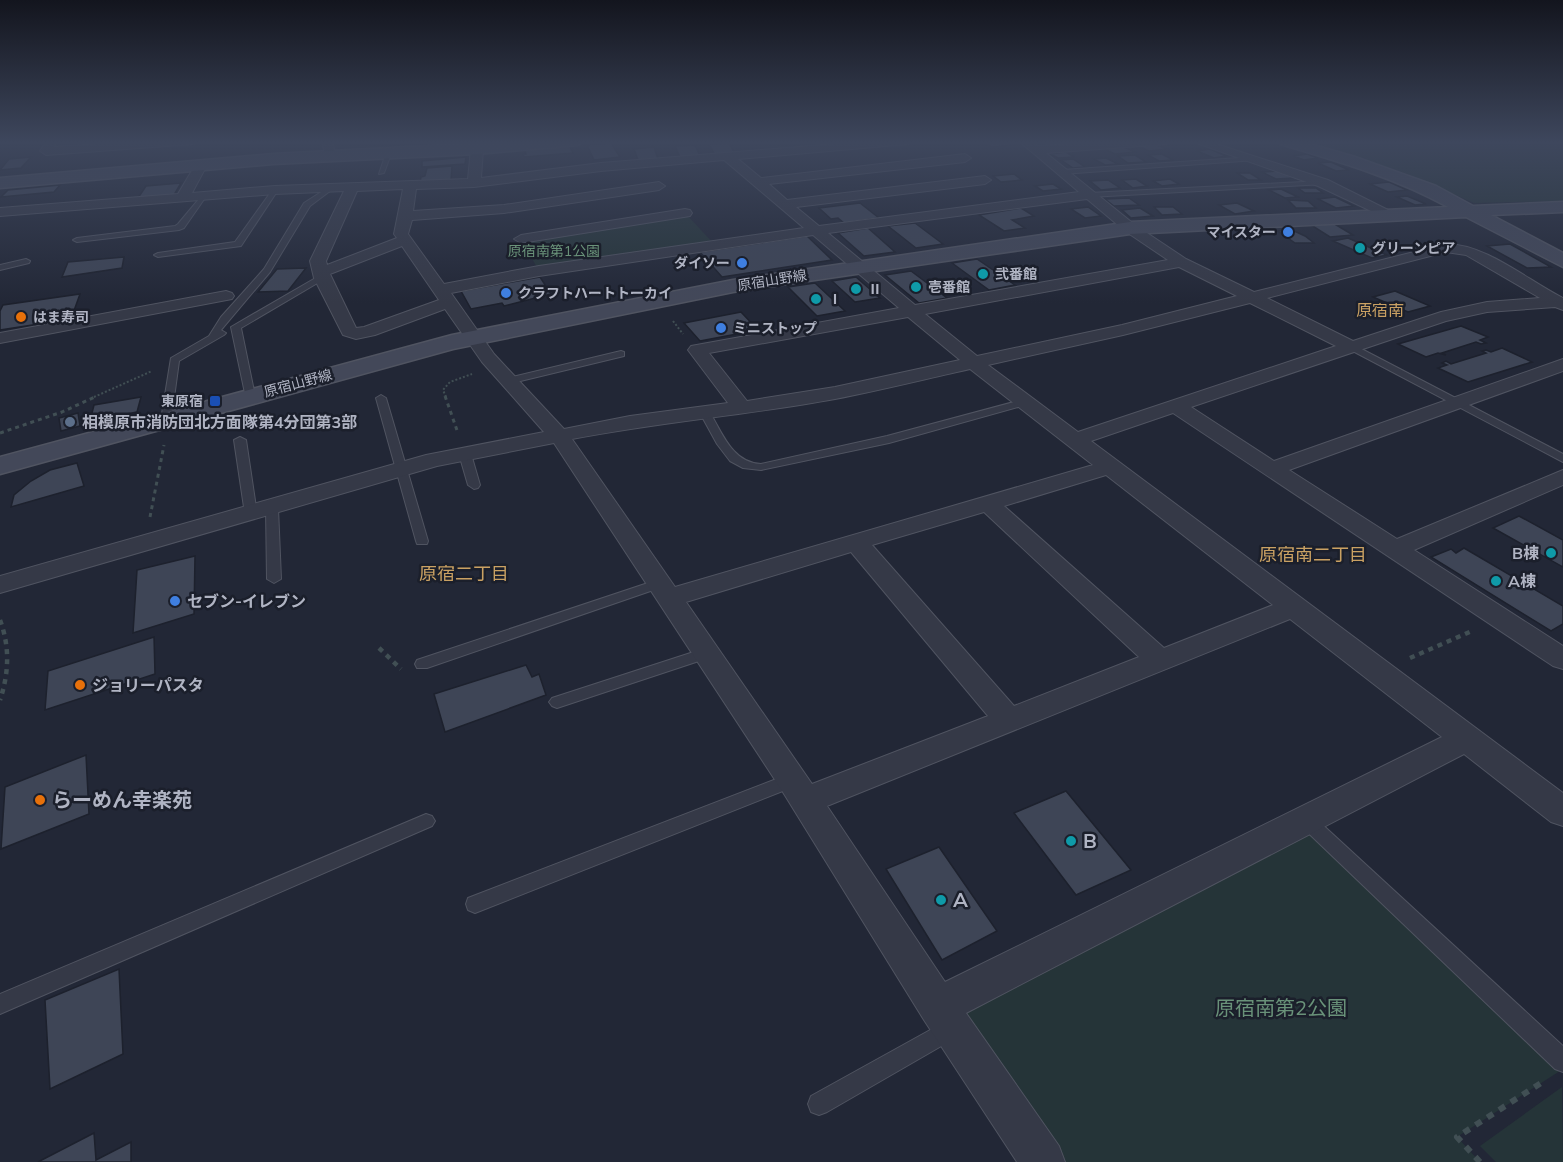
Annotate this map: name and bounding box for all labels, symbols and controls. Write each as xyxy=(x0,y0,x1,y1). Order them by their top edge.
place label: マイスター xyxy=(1206,223,1276,241)
marker: マイスター xyxy=(1281,225,1295,239)
place label: グリーンピア xyxy=(1372,239,1455,257)
marker: グリーンピア xyxy=(1353,241,1367,255)
park label: 原宿南第1公園 xyxy=(508,242,600,260)
place label: ダイソー xyxy=(674,254,730,272)
marker: ダイソー xyxy=(735,256,749,270)
place label: 弐番館 xyxy=(995,265,1037,283)
street label: 原宿山野線 xyxy=(736,266,808,294)
marker: 弐番館 xyxy=(976,267,990,281)
place label: 壱番館 xyxy=(928,278,970,296)
place label: Ⅱ xyxy=(868,280,882,298)
marker: 壱番館 xyxy=(909,280,923,294)
marker: Ⅱ xyxy=(849,282,863,296)
place label: クラフトハートトーカイ xyxy=(518,284,672,302)
marker: クラフトハートトーカイ xyxy=(499,286,513,300)
place label: Ⅰ xyxy=(828,290,842,308)
marker: Ⅰ xyxy=(809,292,823,306)
district label: 原宿南 xyxy=(1356,300,1404,320)
place label: はま寿司 xyxy=(33,308,89,326)
marker: はま寿司 xyxy=(14,310,28,324)
place label: ミニストップ xyxy=(733,319,817,337)
marker: ミニストップ xyxy=(714,321,728,335)
street label: 原宿山野線 xyxy=(262,365,334,401)
place label: 東原宿 xyxy=(161,392,203,410)
marker: 東原宿 xyxy=(208,394,222,408)
place label: 相模原市消防団北方面隊第4分団第3部 xyxy=(82,412,357,432)
marker: 相模原市消防団北方面隊第4分団第3部 xyxy=(63,415,77,429)
district label: 原宿南二丁目 xyxy=(1259,543,1367,566)
place label: B棟 xyxy=(1512,543,1539,563)
marker: B棟 xyxy=(1544,546,1558,560)
district label: 原宿二丁目 xyxy=(419,562,509,585)
place label: A棟 xyxy=(1508,571,1536,591)
marker: A棟 xyxy=(1489,574,1503,588)
place label: セブン-イレブン xyxy=(187,591,306,611)
marker: セブン-イレブン xyxy=(168,594,182,608)
place label: ジョリーパスタ xyxy=(92,675,204,695)
marker: ジョリーパスタ xyxy=(73,678,87,692)
place label: らーめん幸楽苑 xyxy=(52,787,192,812)
marker: らーめん幸楽苑 xyxy=(33,793,47,807)
place label: B xyxy=(1083,828,1097,853)
marker: B xyxy=(1064,834,1078,848)
place label: A xyxy=(953,887,968,912)
marker: A xyxy=(934,893,948,907)
park label: 原宿南第2公園 xyxy=(1215,995,1347,1020)

